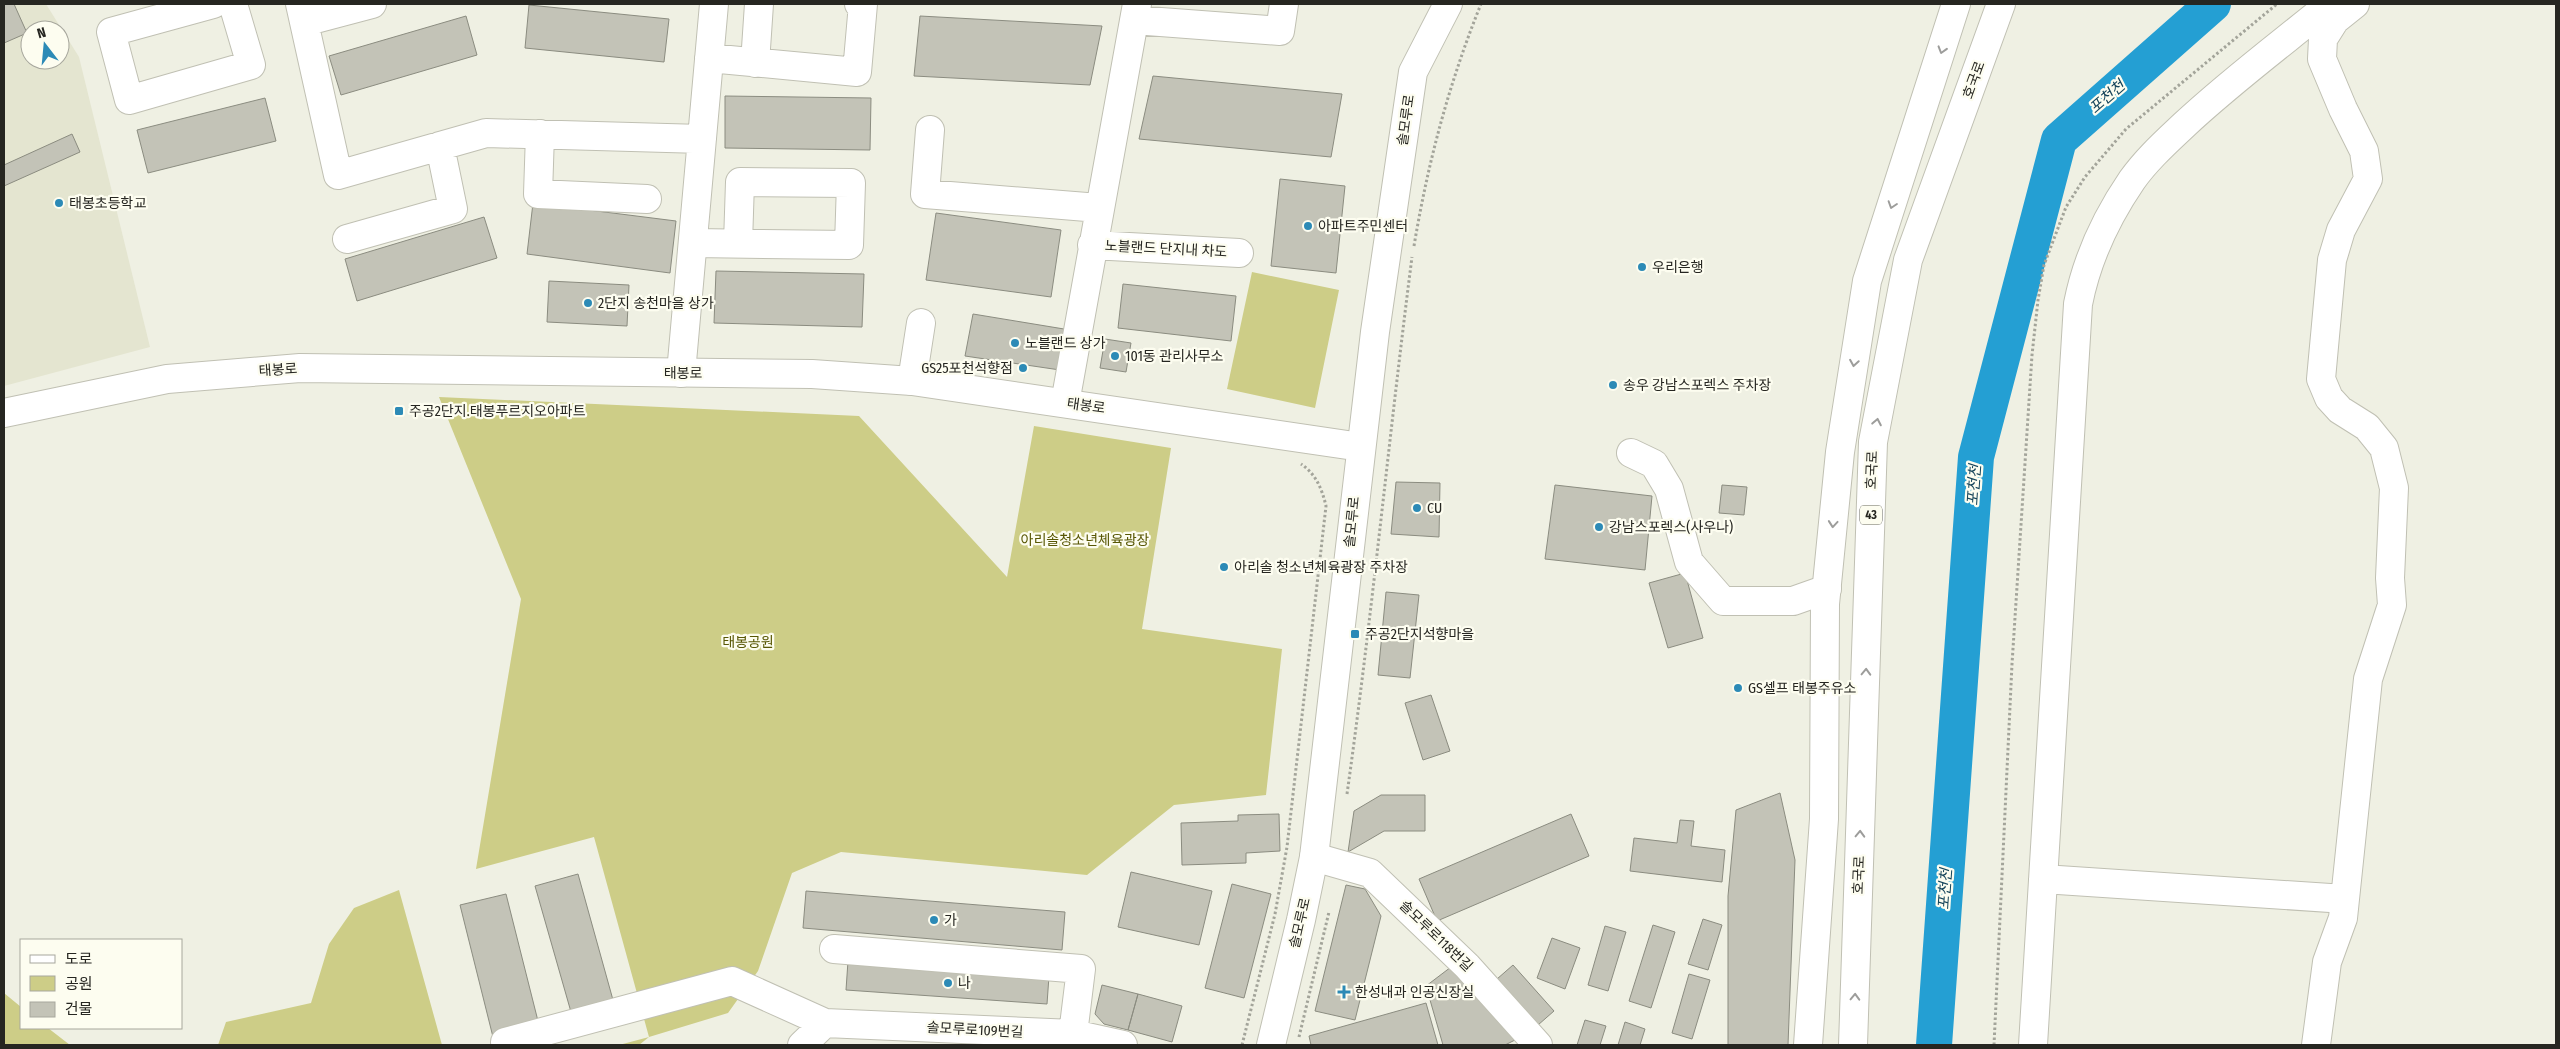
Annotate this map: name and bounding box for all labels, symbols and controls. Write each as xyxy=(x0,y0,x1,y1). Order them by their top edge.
north arrow xyxy=(20,20,70,70)
text: N xyxy=(35,24,48,42)
one-way arrow xyxy=(1937,46,1947,54)
street label: 호국로 xyxy=(1959,59,1989,101)
water label: 포천천 xyxy=(2085,75,2130,117)
street label: 솔모루로 xyxy=(1394,93,1418,147)
place label: 태봉초등학교 xyxy=(69,195,146,212)
marker: 태봉초등학교 xyxy=(53,197,65,209)
one-way arrow xyxy=(1888,200,1898,209)
place label: 아파트주민센터 xyxy=(1318,218,1408,235)
marker: 아파트주민센터 xyxy=(1302,220,1314,232)
street label: 노블랜드 단지내 차도 xyxy=(1104,237,1228,261)
place label: 우리은행 xyxy=(1652,259,1704,276)
marker: 우리은행 xyxy=(1636,261,1648,273)
place label: 2단지 송천마을 상가 xyxy=(598,295,714,312)
marker: 2단지 송천마을 상가 xyxy=(582,297,594,309)
place label: 노블랜드 상가 xyxy=(1025,335,1106,352)
marker: 노블랜드 상가 xyxy=(1009,337,1021,349)
place label: 101동 관리사무소 xyxy=(1125,348,1224,365)
marker: 101동 관리사무소 xyxy=(1109,350,1121,362)
one-way arrow xyxy=(1850,358,1860,367)
street label: 태봉로 xyxy=(258,360,298,380)
place label: GS25포천석향점 xyxy=(921,360,1013,377)
marker: GS25포천석향점 xyxy=(1017,362,1029,374)
street label: 태봉로 xyxy=(664,365,702,382)
place label: 송우 강남스포렉스 주차장 xyxy=(1623,377,1771,394)
marker: 송우 강남스포렉스 주차장 xyxy=(1607,379,1619,391)
street label: 태봉로 xyxy=(1066,395,1106,417)
place label: 주공2단지.태봉푸르지오아파트 xyxy=(409,403,586,420)
marker: 주공2단지.태봉푸르지오아파트 xyxy=(393,405,405,417)
one-way arrow xyxy=(1871,418,1882,427)
street label: 호국로 xyxy=(1863,450,1881,490)
water label: 포천천 xyxy=(1964,462,1985,506)
street label: 솔모루로 xyxy=(1341,495,1363,549)
place label: CU xyxy=(1427,500,1442,517)
marker: CU xyxy=(1411,502,1423,514)
road number: 43 xyxy=(1860,506,1882,524)
place label: 강남스포렉스(사우나) xyxy=(1609,519,1733,536)
one-way arrow xyxy=(1828,520,1839,528)
marker: 강남스포렉스(사우나) xyxy=(1593,521,1605,533)
park label: 아리솔청소년체육광장 xyxy=(1021,532,1150,549)
place label: 아리솔 청소년체육광장 주차장 xyxy=(1234,559,1408,576)
marker: 아리솔 청소년체육광장 주차장 xyxy=(1218,561,1230,573)
place label: 주공2단지석향마을 xyxy=(1365,626,1474,643)
marker: 주공2단지석향마을 xyxy=(1349,628,1361,640)
park label: 태봉공원 xyxy=(722,634,774,651)
one-way arrow xyxy=(1860,667,1871,675)
place label: GS셀프 태봉주유소 xyxy=(1748,680,1857,697)
marker: GS셀프 태봉주유소 xyxy=(1732,682,1744,694)
one-way arrow xyxy=(1855,830,1865,838)
street label: 호국로 xyxy=(1850,855,1868,895)
water label: 포천천 xyxy=(1935,866,1956,910)
street label: 솔모루로 xyxy=(1286,896,1314,950)
street label: 솔모루로118번길 xyxy=(1396,897,1476,975)
place label: 가 xyxy=(944,912,957,929)
marker: 가 xyxy=(928,914,940,926)
legend xyxy=(20,939,182,1029)
text: 도로 xyxy=(65,950,93,968)
text: 공원 xyxy=(65,975,93,993)
place label: 나 xyxy=(958,975,971,992)
marker: 나 xyxy=(942,977,954,989)
place label: 한성내과 인공신장실 xyxy=(1355,984,1474,1001)
marker: 한성내과 인공신장실 xyxy=(1337,985,1351,999)
one-way arrow xyxy=(1850,992,1860,1000)
text: 건물 xyxy=(65,1000,93,1018)
street label: 솔모루로109번길 xyxy=(926,1019,1024,1041)

